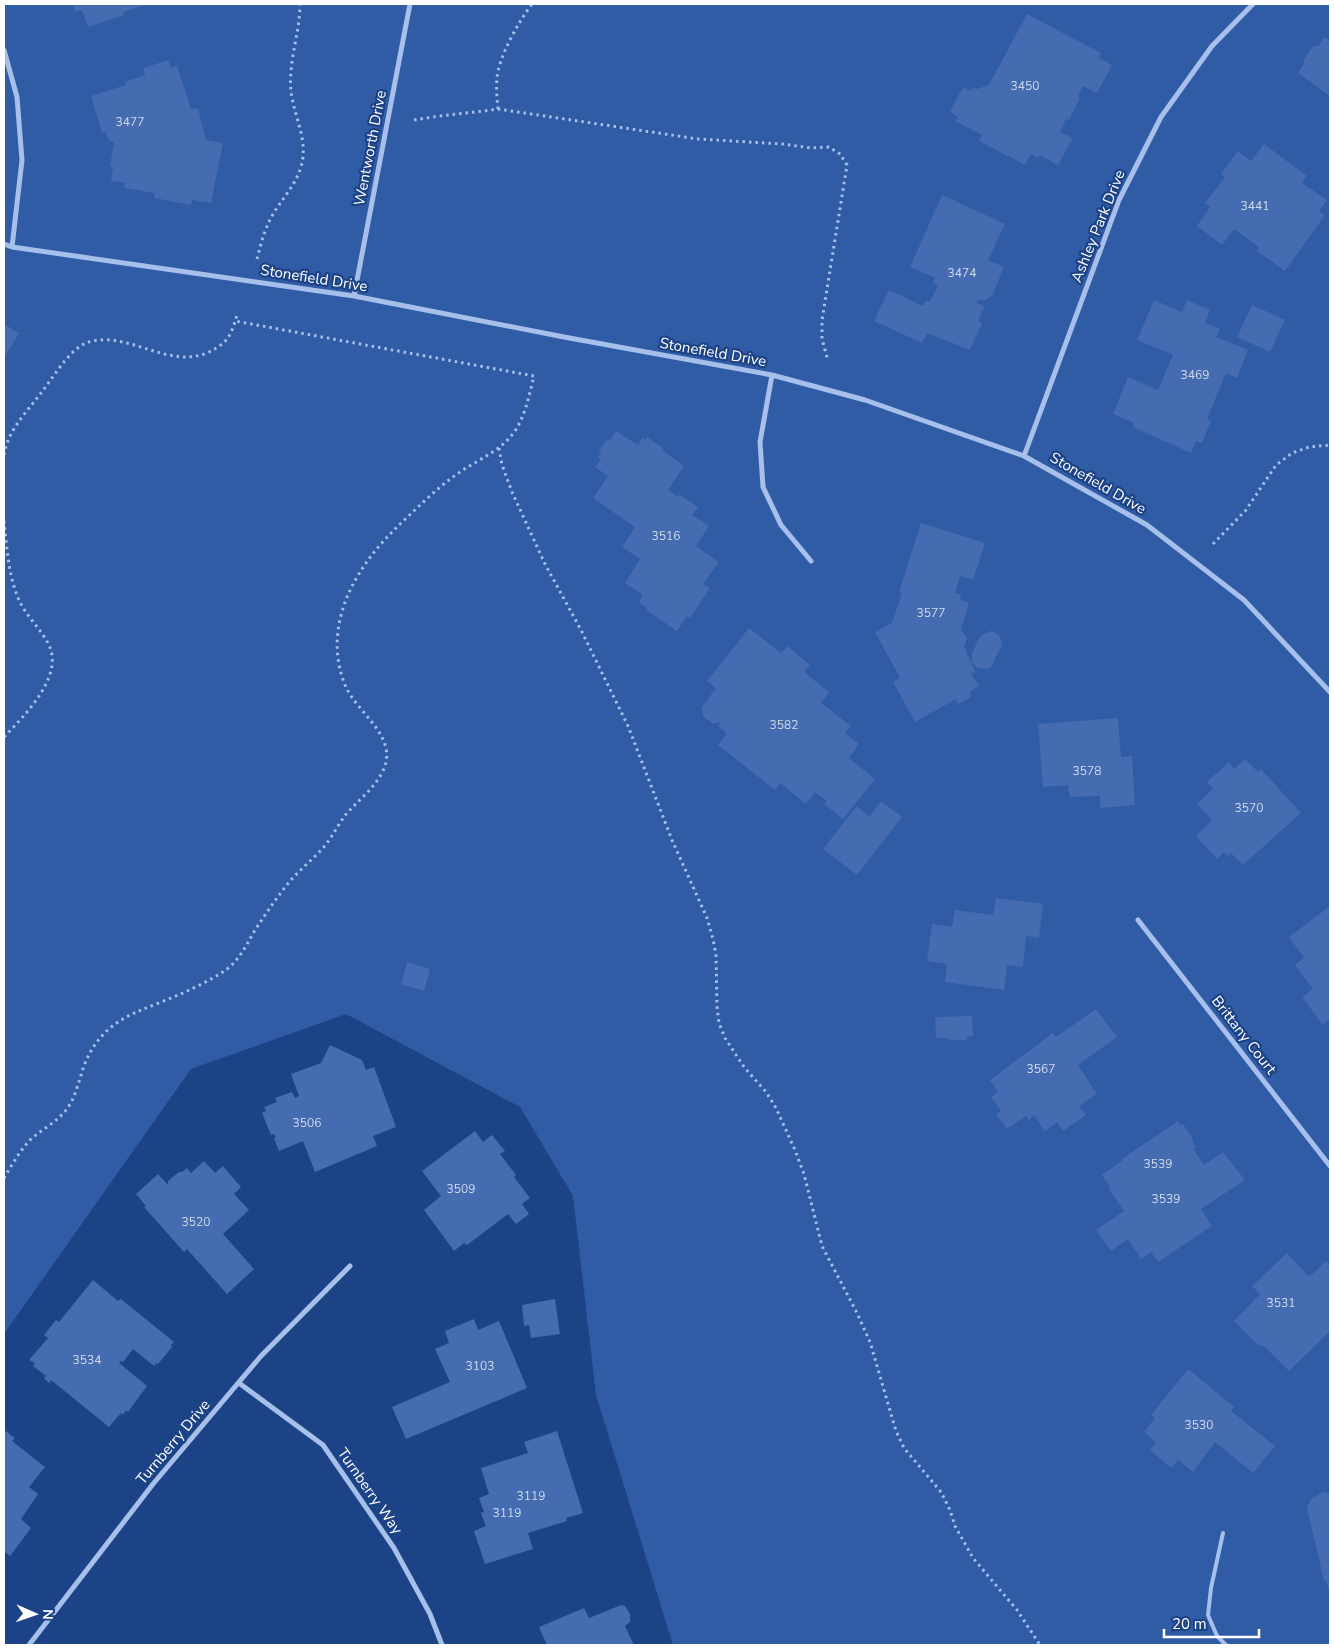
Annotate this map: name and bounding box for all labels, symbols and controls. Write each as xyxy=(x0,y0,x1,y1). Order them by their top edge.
house number: 3450 xyxy=(1011,78,1039,94)
street label: Wentworth Drive xyxy=(349,89,391,207)
house number: 3477 xyxy=(116,114,144,130)
street label: Ashley Park Drive xyxy=(1066,167,1130,285)
house number: 3441 xyxy=(1241,198,1269,214)
street label: Stonefield Drive xyxy=(259,260,369,296)
house number: 3474 xyxy=(948,265,976,281)
street label: Stonefield Drive xyxy=(658,333,768,371)
house number: 3469 xyxy=(1181,367,1209,383)
street label: Stonefield Drive xyxy=(1046,447,1150,519)
house number: 3516 xyxy=(652,528,680,544)
house number: 3577 xyxy=(917,605,945,621)
house number: 3582 xyxy=(770,717,798,733)
house number: 3578 xyxy=(1073,763,1101,779)
house number: 3570 xyxy=(1235,800,1263,816)
street label: Brittany Court xyxy=(1207,992,1281,1079)
house number: 3567 xyxy=(1027,1061,1055,1077)
house number: 3506 xyxy=(293,1115,321,1131)
house number: 3539 xyxy=(1144,1156,1172,1172)
house number: 3509 xyxy=(447,1181,475,1197)
house number: 3539 xyxy=(1152,1191,1180,1207)
house number: 3520 xyxy=(182,1214,210,1230)
house number: 3531 xyxy=(1267,1295,1295,1311)
house number: 3534 xyxy=(73,1352,101,1368)
house number: 3103 xyxy=(466,1358,494,1374)
street label: Turnberry Drive xyxy=(131,1395,215,1489)
house number: 3530 xyxy=(1185,1417,1213,1433)
street label: Turnberry Way xyxy=(333,1444,407,1538)
house number: 3119 xyxy=(517,1488,545,1504)
house number: 3119 xyxy=(493,1505,521,1521)
north arrow xyxy=(10,1589,60,1639)
scale bar xyxy=(1164,1606,1259,1638)
text: N xyxy=(38,1609,57,1620)
text: 20 m xyxy=(1172,1614,1207,1634)

